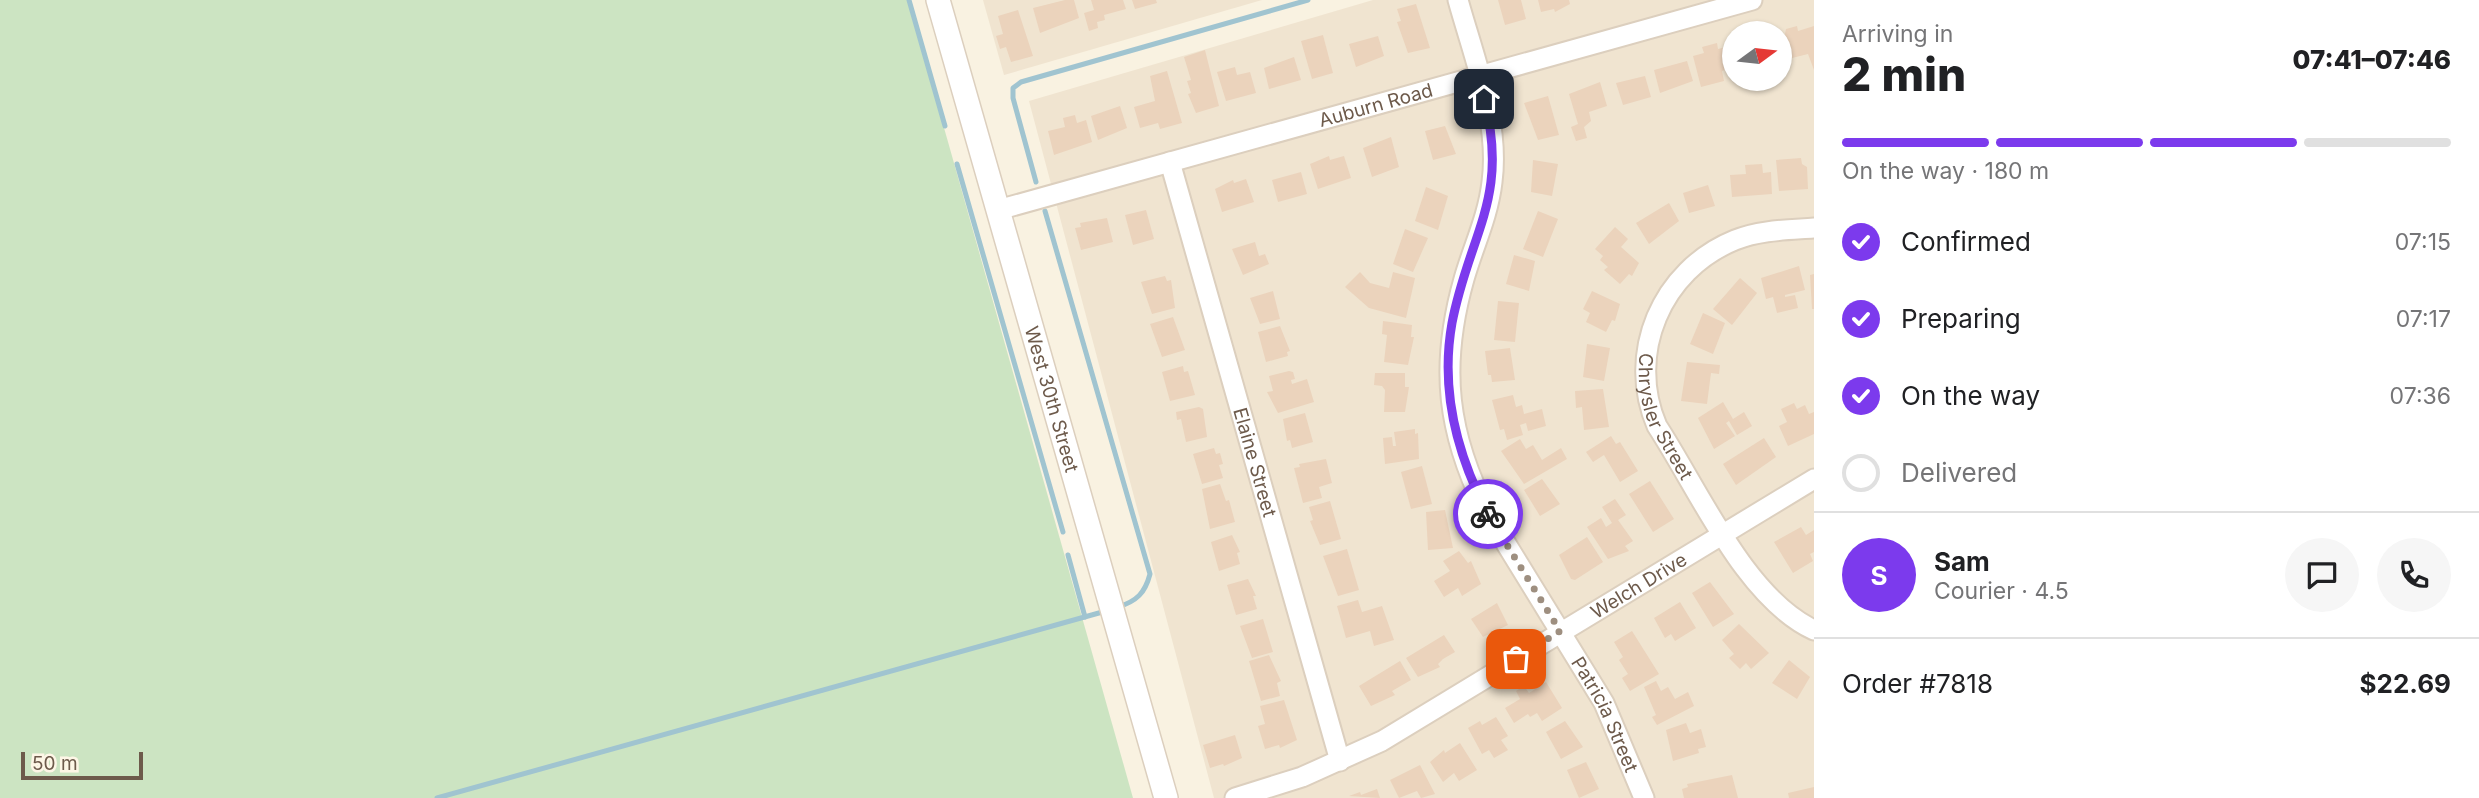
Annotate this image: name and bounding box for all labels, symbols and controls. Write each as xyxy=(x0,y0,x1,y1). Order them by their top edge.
text: Arriving in xyxy=(1842,20,1953,48)
north arrow xyxy=(1722,21,1792,91)
map controls xyxy=(1722,21,1792,91)
text: 07:41–07:46 xyxy=(2293,44,2451,75)
text: 2 min xyxy=(1842,46,1966,102)
pin xyxy=(1454,69,1514,129)
street label: Auburn Road xyxy=(1316,79,1435,132)
icon: home xyxy=(1465,80,1503,118)
text: On the way · 180 m xyxy=(1842,157,2049,185)
icon: check xyxy=(1842,223,1880,261)
text: Confirmed xyxy=(1901,226,2031,257)
text: 07:15 xyxy=(2395,228,2451,256)
icon: check xyxy=(1842,300,1880,338)
text: Preparing xyxy=(1901,303,2021,334)
text: 07:17 xyxy=(2396,305,2451,333)
street label: West 30th Street xyxy=(1020,323,1083,475)
street label: Chrysler Street xyxy=(1634,352,1698,484)
icon: check xyxy=(1842,377,1880,415)
text: On the way xyxy=(1901,380,2040,411)
text: 07:36 xyxy=(2390,382,2451,410)
street label: Elaine Street xyxy=(1228,405,1281,520)
text: Delivered xyxy=(1901,457,2017,488)
courier xyxy=(1453,479,1523,549)
icon: bike xyxy=(1469,495,1507,533)
button: chat xyxy=(2285,538,2359,612)
button: phone xyxy=(2377,538,2451,612)
text: Sam xyxy=(1934,546,1990,577)
street label: Welch Drive xyxy=(1587,548,1691,624)
text: S xyxy=(1870,560,1888,591)
text: Courier · 4.5 xyxy=(1934,577,2069,605)
pin xyxy=(1486,629,1546,689)
icon: bag xyxy=(1497,640,1535,678)
street label: Patricia Street xyxy=(1566,653,1643,776)
text: Order #7818 xyxy=(1842,668,1993,699)
text: $22.69 xyxy=(2360,668,2451,699)
scale bar xyxy=(21,749,144,781)
text: 50 m xyxy=(32,752,78,775)

